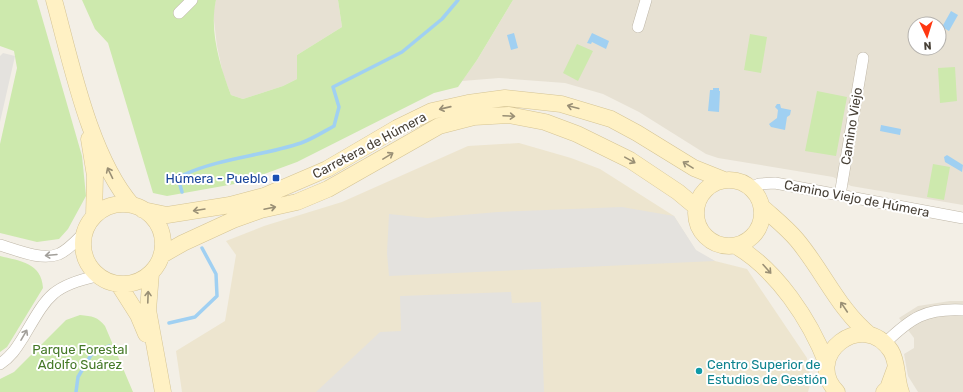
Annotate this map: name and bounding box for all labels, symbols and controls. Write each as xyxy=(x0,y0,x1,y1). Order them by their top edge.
north arrow xyxy=(907,16,947,56)
text: N xyxy=(923,39,932,52)
street label: Camino Viejo xyxy=(838,86,865,166)
one-way arrow xyxy=(567,103,580,110)
one-way arrow xyxy=(438,104,451,112)
street label: Carretera de Húmera xyxy=(310,109,429,182)
one-way arrow xyxy=(502,112,515,120)
one-way arrow xyxy=(382,152,394,160)
one-way arrow xyxy=(623,157,635,165)
one-way arrow xyxy=(683,161,694,169)
one-way arrow xyxy=(106,168,113,180)
place label: Húmera - Pueblo xyxy=(166,171,268,186)
marker: Húmera - Pueblo xyxy=(271,173,281,183)
street label: Camino Viejo de Húmera xyxy=(783,177,931,220)
one-way arrow xyxy=(263,203,276,211)
one-way arrow xyxy=(193,206,206,214)
one-way arrow xyxy=(45,251,58,258)
one-way arrow xyxy=(762,264,772,274)
one-way arrow xyxy=(145,291,152,304)
one-way arrow xyxy=(840,301,848,312)
one-way arrow xyxy=(21,329,29,341)
park label: Parque Forestal Adolfo Suárez xyxy=(32,342,128,372)
place label: Centro Superior de Estudios de Gestión xyxy=(707,357,827,387)
marker: Centro Superior de Estudios de Gestión xyxy=(694,366,704,376)

